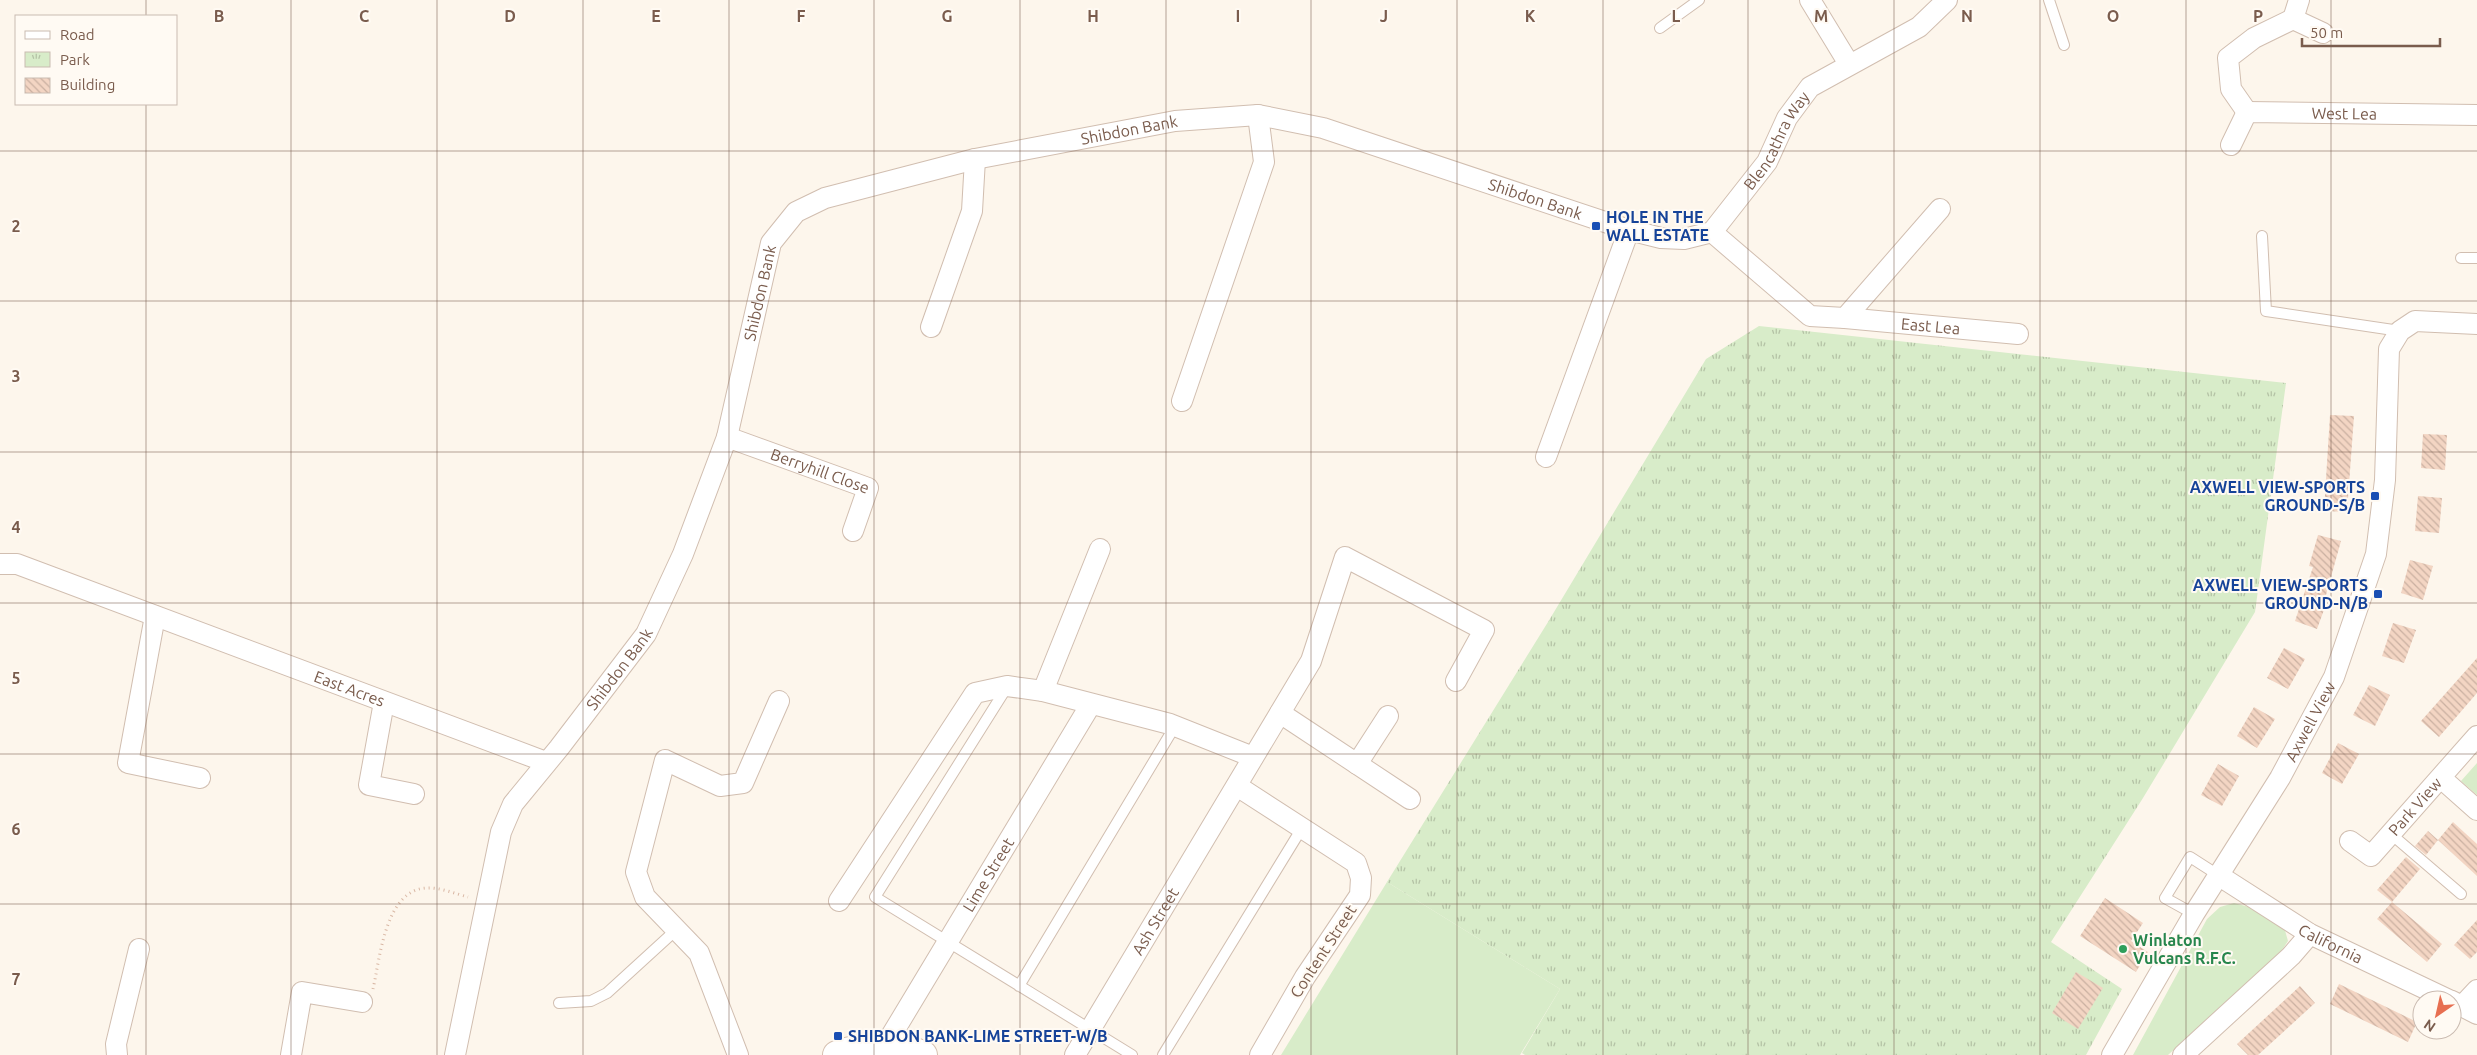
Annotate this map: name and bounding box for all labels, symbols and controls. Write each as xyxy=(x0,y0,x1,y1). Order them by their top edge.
text: B xyxy=(214,7,224,25)
text: C xyxy=(359,7,369,25)
text: D xyxy=(504,7,516,25)
text: E xyxy=(651,7,661,25)
text: F xyxy=(797,7,806,25)
text: G xyxy=(941,7,953,25)
text: H xyxy=(1087,7,1099,25)
text: I xyxy=(1236,7,1240,25)
text: J xyxy=(1380,7,1388,25)
text: K xyxy=(1525,7,1536,25)
text: L xyxy=(1672,7,1681,25)
text: M xyxy=(1814,7,1828,25)
text: N xyxy=(1961,7,1973,25)
text: O xyxy=(2107,7,2119,25)
text: P xyxy=(2253,7,2263,25)
legend xyxy=(15,15,178,105)
scale bar xyxy=(2302,15,2440,47)
text: 50 m xyxy=(2310,24,2343,41)
text: Road xyxy=(60,26,95,43)
text: Park xyxy=(60,51,90,68)
text: Building xyxy=(60,76,115,93)
street label: Blencathra Way xyxy=(1740,88,1813,193)
street label: West Lea xyxy=(2311,104,2377,123)
street label: Shibdon Bank xyxy=(1079,112,1179,148)
street label: Shibdon Bank xyxy=(1486,175,1585,223)
place label: HOLE IN THE WALL ESTATE xyxy=(1606,208,1709,244)
text: 2 xyxy=(11,217,21,235)
marker: HOLE IN THE WALL ESTATE xyxy=(1590,220,1602,232)
street label: Shibdon Bank xyxy=(740,243,779,343)
street label: East Lea xyxy=(1900,314,1961,338)
text: 3 xyxy=(11,367,21,385)
street label: Berryhill Close xyxy=(768,445,872,497)
place label: AXWELL VIEW-SPORTS GROUND-S/B xyxy=(2190,478,2365,514)
marker: AXWELL VIEW-SPORTS GROUND-S/B xyxy=(2369,490,2381,502)
text: 4 xyxy=(11,518,21,536)
place label: AXWELL VIEW-SPORTS GROUND-N/B xyxy=(2193,576,2368,612)
marker: AXWELL VIEW-SPORTS GROUND-N/B xyxy=(2372,588,2384,600)
street label: Shibdon Bank xyxy=(582,626,656,713)
street label: East Acres xyxy=(312,667,387,710)
text: 5 xyxy=(11,669,21,687)
street label: Axwell View xyxy=(2281,678,2339,765)
street label: Park View xyxy=(2384,773,2446,839)
text: 6 xyxy=(11,820,21,838)
street label: Lime Street xyxy=(959,834,1018,915)
street label: Ash Street xyxy=(1128,884,1183,958)
street label: Content Street xyxy=(1286,901,1360,1001)
street label: California xyxy=(2295,920,2366,967)
place label: Winlaton Vulcans R.F.C. xyxy=(2133,931,2236,967)
marker: Winlaton Vulcans R.F.C. xyxy=(2117,943,2129,955)
text: 7 xyxy=(11,970,21,988)
north arrow xyxy=(2412,990,2462,1040)
text: N xyxy=(2421,1016,2439,1035)
place label: SHIBDON BANK-LIME STREET-W/B xyxy=(848,1027,1108,1045)
marker: SHIBDON BANK-LIME STREET-W/B xyxy=(832,1030,844,1042)

